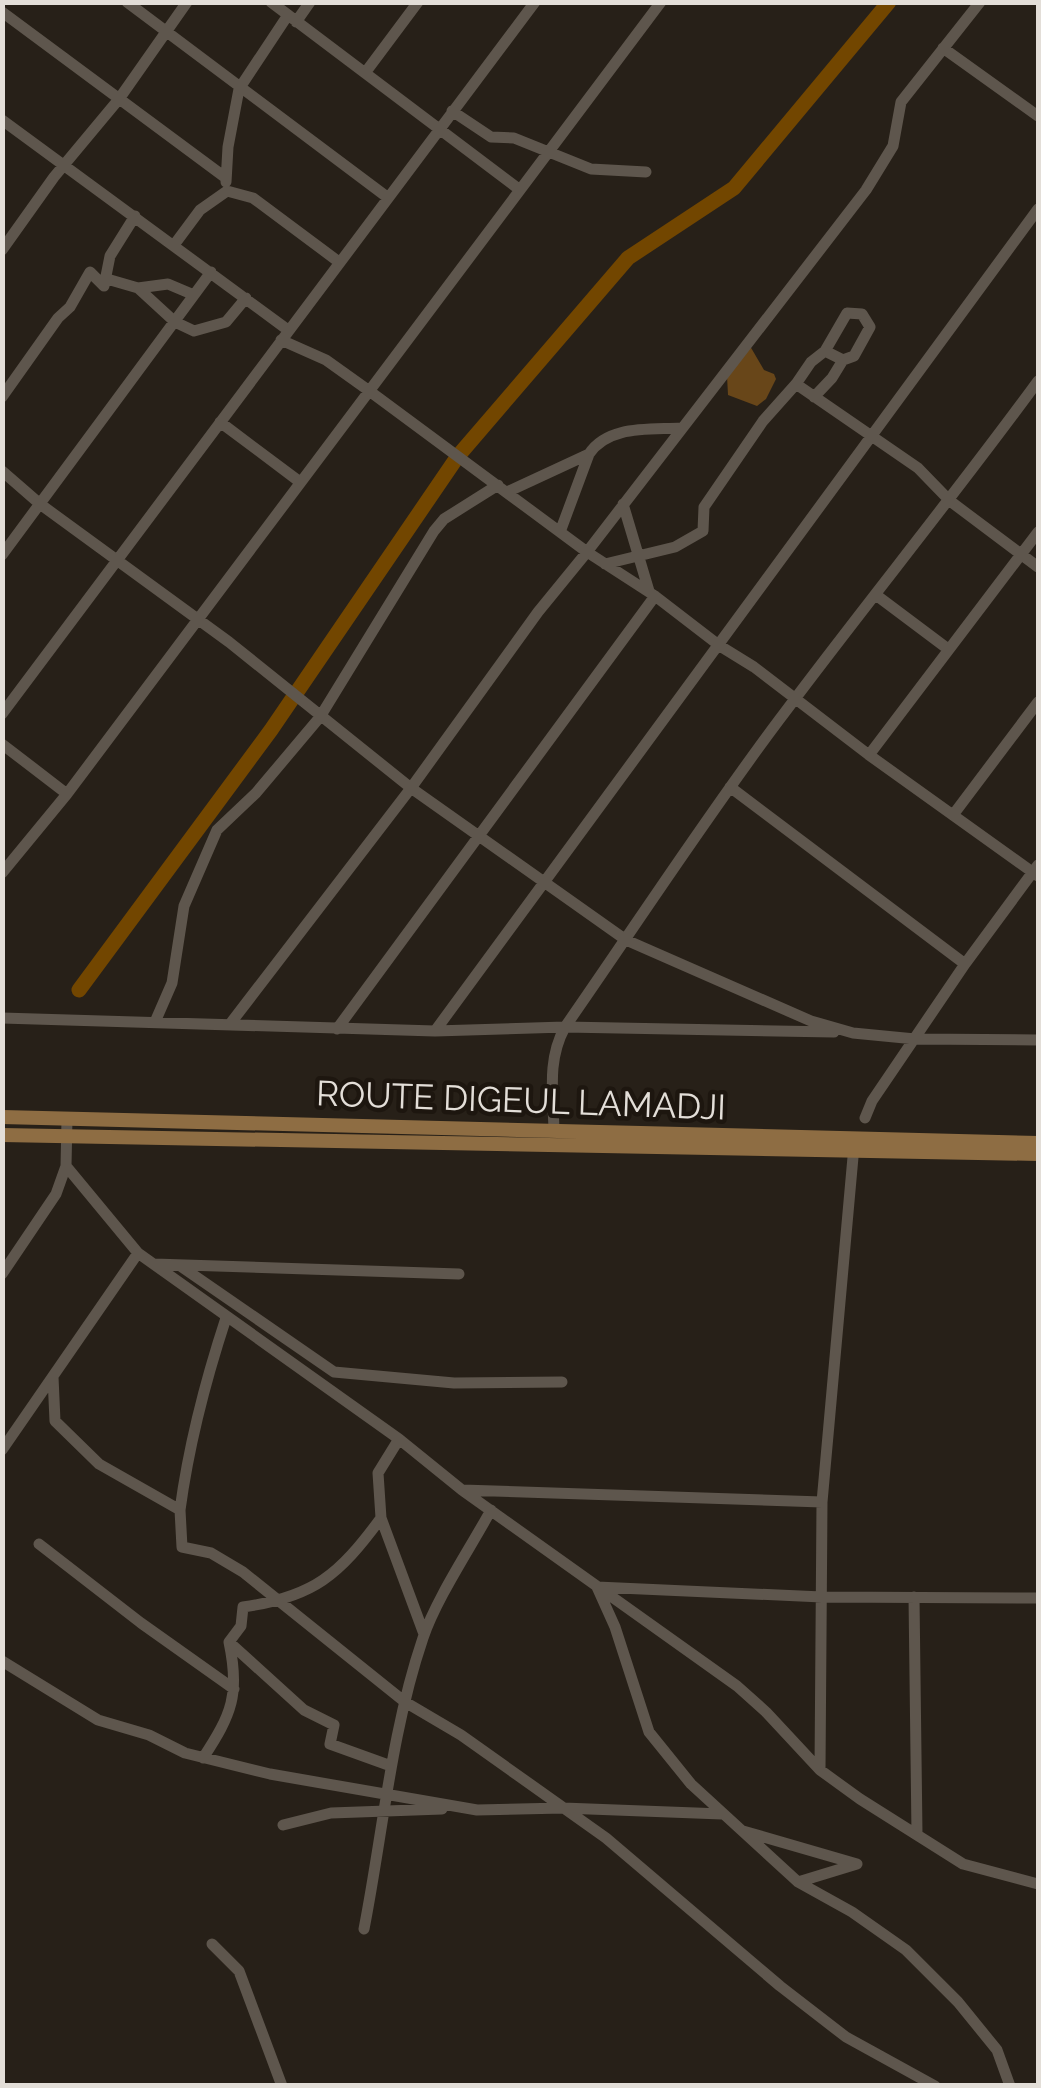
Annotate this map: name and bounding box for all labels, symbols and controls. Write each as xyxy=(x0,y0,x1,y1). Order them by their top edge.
street label: ROUTE DIGEUL LAMADJI xyxy=(315,1072,727,1128)

